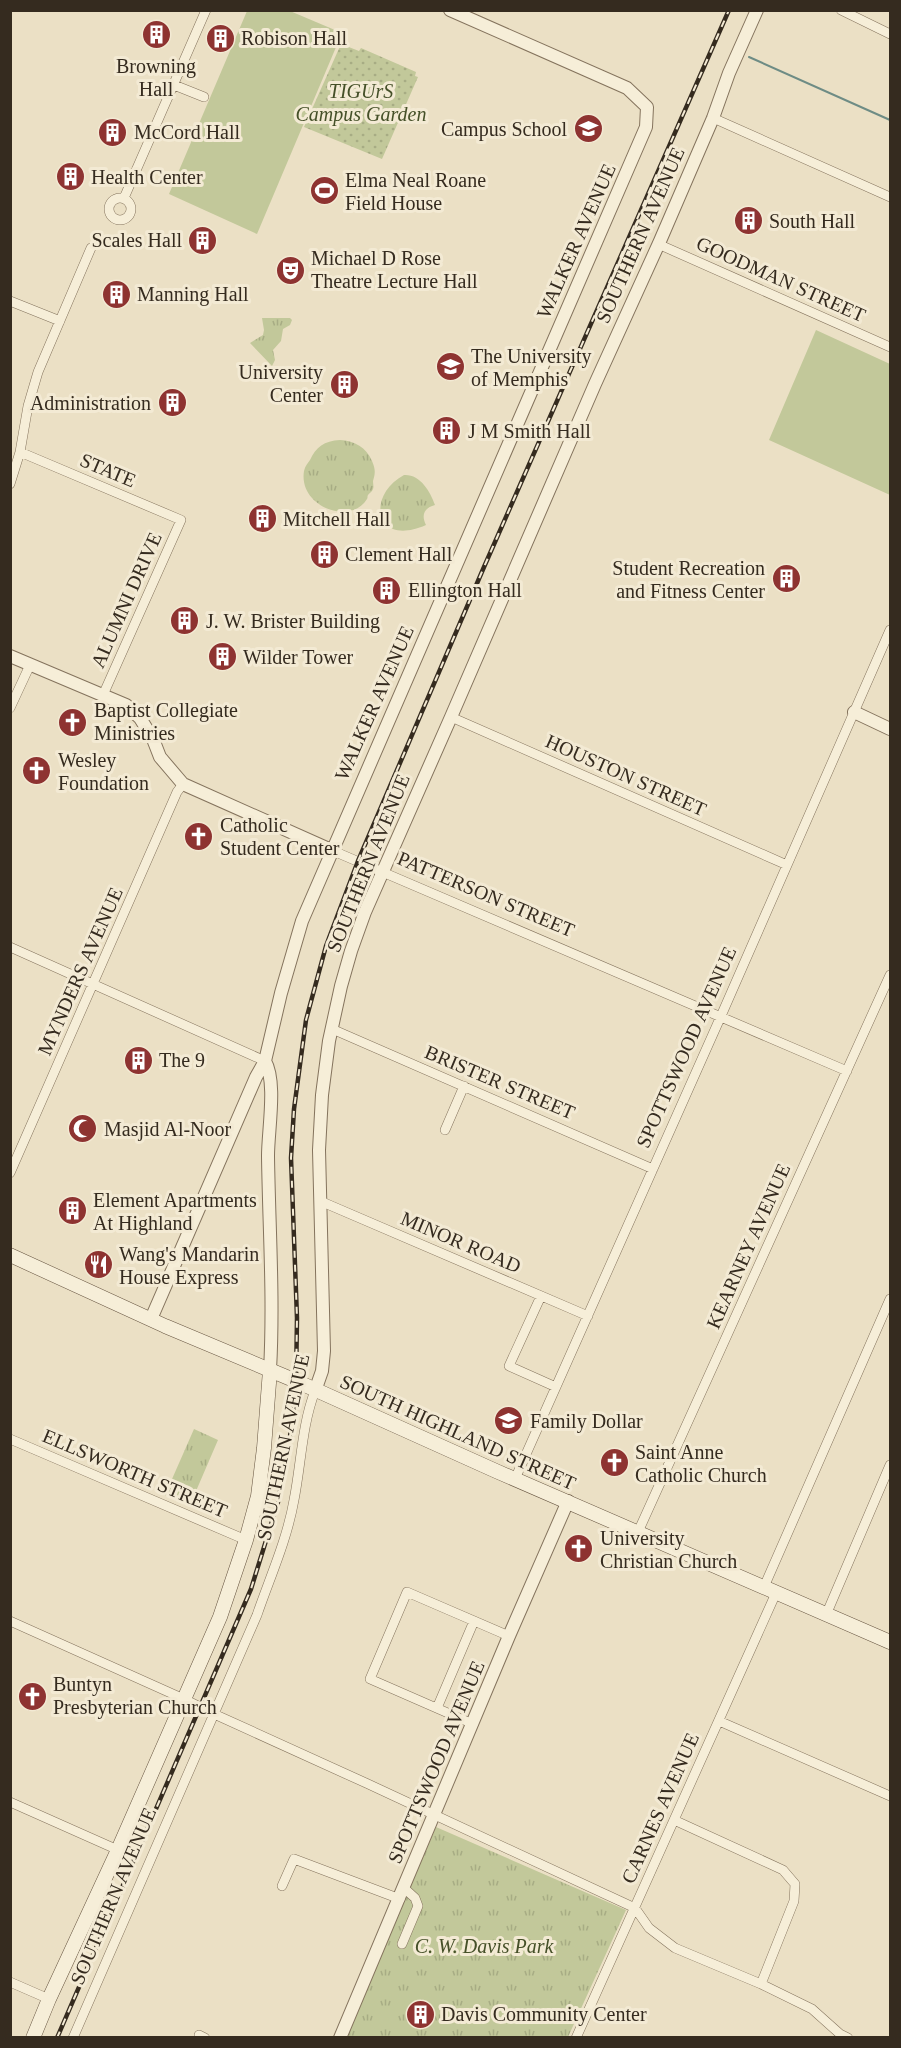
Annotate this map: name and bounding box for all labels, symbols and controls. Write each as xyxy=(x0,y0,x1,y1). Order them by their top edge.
building icon: Browning Hall xyxy=(140,19,172,51)
building icon: Robison Hall xyxy=(204,22,236,54)
place label: Robison Hall xyxy=(241,27,348,49)
place label: Browning Hall xyxy=(116,55,196,100)
park label: TIGUrS Campus Garden xyxy=(296,80,426,126)
school or university icon: Campus School xyxy=(572,113,604,145)
building icon: McCord Hall xyxy=(97,116,129,148)
place label: Campus School xyxy=(441,118,567,141)
place label: McCord Hall xyxy=(134,121,241,143)
street label: SOUTHERN AVENUE xyxy=(591,144,689,326)
street label: WALKER AVENUE xyxy=(532,160,620,322)
building icon: Health Center xyxy=(54,161,86,193)
place label: Health Center xyxy=(91,166,203,188)
place label: Elma Neal Roane Field House xyxy=(345,169,486,214)
sports icon: Elma Neal Roane Field House xyxy=(308,175,340,207)
building icon: South Hall xyxy=(732,205,764,237)
place label: South Hall xyxy=(769,210,856,232)
building icon: Scales Hall xyxy=(187,224,219,256)
place label: Scales Hall xyxy=(91,229,182,251)
street label: GOODMAN STREET xyxy=(693,232,869,326)
place label: Michael D Rose Theatre Lecture Hall xyxy=(311,247,478,292)
theatre icon: Michael D Rose Theatre Lecture Hall xyxy=(274,254,306,286)
building icon: Manning Hall xyxy=(100,278,132,310)
place label: Manning Hall xyxy=(137,283,249,306)
place label: The University of Memphis xyxy=(471,345,592,391)
school or university icon: The University of Memphis xyxy=(434,351,466,383)
place label: University Center xyxy=(239,361,323,406)
building icon: University Center xyxy=(328,368,360,400)
building icon: Administration xyxy=(156,387,188,419)
place label: Administration xyxy=(30,392,151,414)
building icon: J M Smith Hall xyxy=(431,415,463,447)
place label: J M Smith Hall xyxy=(468,420,591,442)
street label: STATE xyxy=(77,448,139,492)
building icon: Mitchell Hall xyxy=(246,503,278,535)
place label: Mitchell Hall xyxy=(283,508,391,530)
street label: ALUMNI DRIVE xyxy=(86,529,166,671)
building icon: Clement Hall xyxy=(308,538,340,570)
place label: Clement Hall xyxy=(345,543,453,565)
place label: Student Recreation and Fitness Center xyxy=(612,557,765,602)
building icon: Student Recreation and Fitness Center xyxy=(770,563,802,595)
building icon: Ellington Hall xyxy=(371,574,403,606)
place label: Ellington Hall xyxy=(408,579,522,602)
building icon: J. W. Brister Building xyxy=(169,605,201,637)
place label: J. W. Brister Building xyxy=(206,610,380,633)
street label: WALKER AVENUE xyxy=(330,622,418,784)
building icon: Wilder Tower xyxy=(206,641,238,673)
place label: Wilder Tower xyxy=(243,646,354,668)
place label: Baptist Collegiate Ministries xyxy=(94,699,238,744)
church icon: Baptist Collegiate Ministries xyxy=(57,706,89,738)
street label: HOUSTON STREET xyxy=(542,730,710,820)
place label: Wesley Foundation xyxy=(58,749,149,794)
church icon: Wesley Foundation xyxy=(21,755,53,787)
street label: SOUTHERN AVENUE xyxy=(322,771,414,955)
place label: Catholic Student Center xyxy=(220,814,340,859)
church icon: Catholic Student Center xyxy=(183,820,215,852)
street label: PATTERSON STREET xyxy=(394,847,578,941)
street label: MYNDERS AVENUE xyxy=(33,884,127,1058)
street label: SPOTTSWOOD AVENUE xyxy=(632,943,740,1151)
street label: BRISTER STREET xyxy=(422,1041,578,1123)
building icon: The 9 xyxy=(122,1044,154,1076)
place label: The 9 xyxy=(159,1049,205,1071)
mosque icon: Masjid Al-Noor xyxy=(67,1113,99,1145)
place label: Masjid Al-Noor xyxy=(104,1118,232,1141)
street label: KEARNEY AVENUE xyxy=(702,1160,794,1332)
place label: Element Apartments At Highland xyxy=(93,1189,257,1235)
building icon: Element Apartments At Highland xyxy=(56,1195,88,1227)
street label: MINOR ROAD xyxy=(398,1207,524,1277)
place label: Wang's Mandarin House Express xyxy=(119,1243,259,1289)
restaurant icon: Wang's Mandarin House Express xyxy=(82,1249,114,1281)
street label: SOUTHERN AVENUE xyxy=(252,1352,314,1542)
street label: SOUTH HIGHLAND STREET xyxy=(337,1370,579,1494)
school or university icon: Family Dollar xyxy=(493,1405,525,1437)
place label: Family Dollar xyxy=(530,1410,643,1433)
street label: ELLSWORTH STREET xyxy=(39,1424,231,1522)
place label: Saint Anne Catholic Church xyxy=(635,1441,767,1486)
church icon: Saint Anne Catholic Church xyxy=(598,1447,630,1479)
place label: University Christian Church xyxy=(600,1527,737,1572)
church icon: University Christian Church xyxy=(563,1533,595,1565)
street label: SPOTTSWOOD AVENUE xyxy=(383,1657,489,1867)
place label: Buntyn Presbyterian Church xyxy=(53,1673,217,1719)
church icon: Buntyn Presbyterian Church xyxy=(16,1680,48,1712)
street label: CARNES AVENUE xyxy=(617,1729,703,1887)
street label: SOUTHERN AVENUE xyxy=(66,1804,160,1988)
park label: C. W. Davis Park xyxy=(415,1935,554,1957)
building icon: Davis Community Center xyxy=(404,1998,436,2030)
place label: Davis Community Center xyxy=(441,2003,647,2026)

